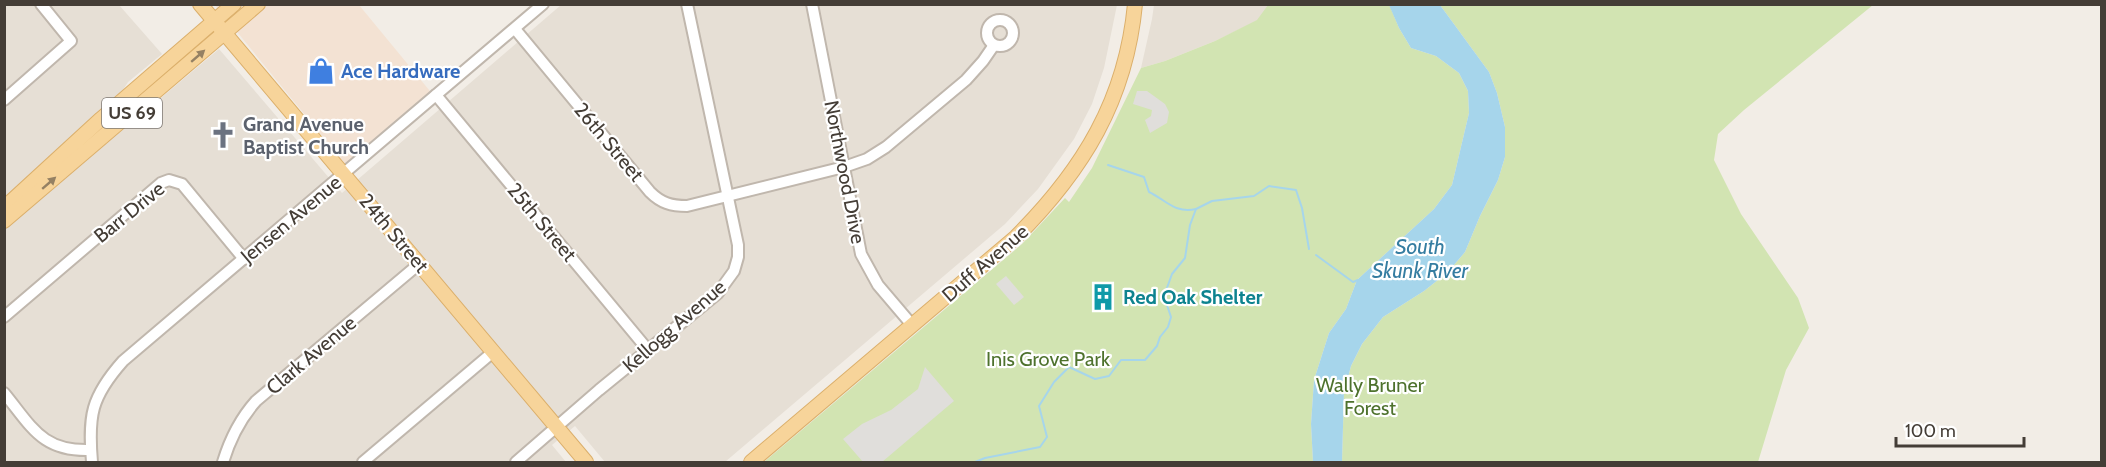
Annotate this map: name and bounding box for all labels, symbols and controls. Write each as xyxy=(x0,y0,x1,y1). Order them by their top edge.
one-way arrow xyxy=(190,50,206,63)
shop icon: Ace Hardware xyxy=(306,56,336,86)
place label: Ace Hardware xyxy=(341,59,460,83)
road number: US 69 xyxy=(102,98,162,128)
street label: 26th Street xyxy=(569,98,649,186)
street label: Northwood Drive xyxy=(819,98,871,246)
place label: Grand Avenue Baptist Church xyxy=(243,112,369,159)
church icon: Grand Avenue Baptist Church xyxy=(208,120,238,150)
street label: Jensen Avenue xyxy=(235,170,346,269)
street label: Barr Drive xyxy=(89,176,169,248)
one-way arrow xyxy=(41,177,56,190)
street label: 25th Street xyxy=(502,178,582,266)
street label: 24th Street xyxy=(354,189,434,277)
street label: Duff Avenue xyxy=(937,219,1033,307)
water label: South Skunk River xyxy=(1372,234,1470,283)
street label: Kellogg Avenue xyxy=(617,275,731,377)
building icon: Red Oak Shelter xyxy=(1088,282,1118,312)
place label: Red Oak Shelter xyxy=(1123,285,1263,309)
street label: Clark Avenue xyxy=(261,311,361,399)
park label: Inis Grove Park xyxy=(986,347,1110,371)
park label: Wally Bruner Forest xyxy=(1316,373,1425,420)
scale bar xyxy=(1896,410,2024,448)
text: 100 m xyxy=(1905,420,1956,442)

